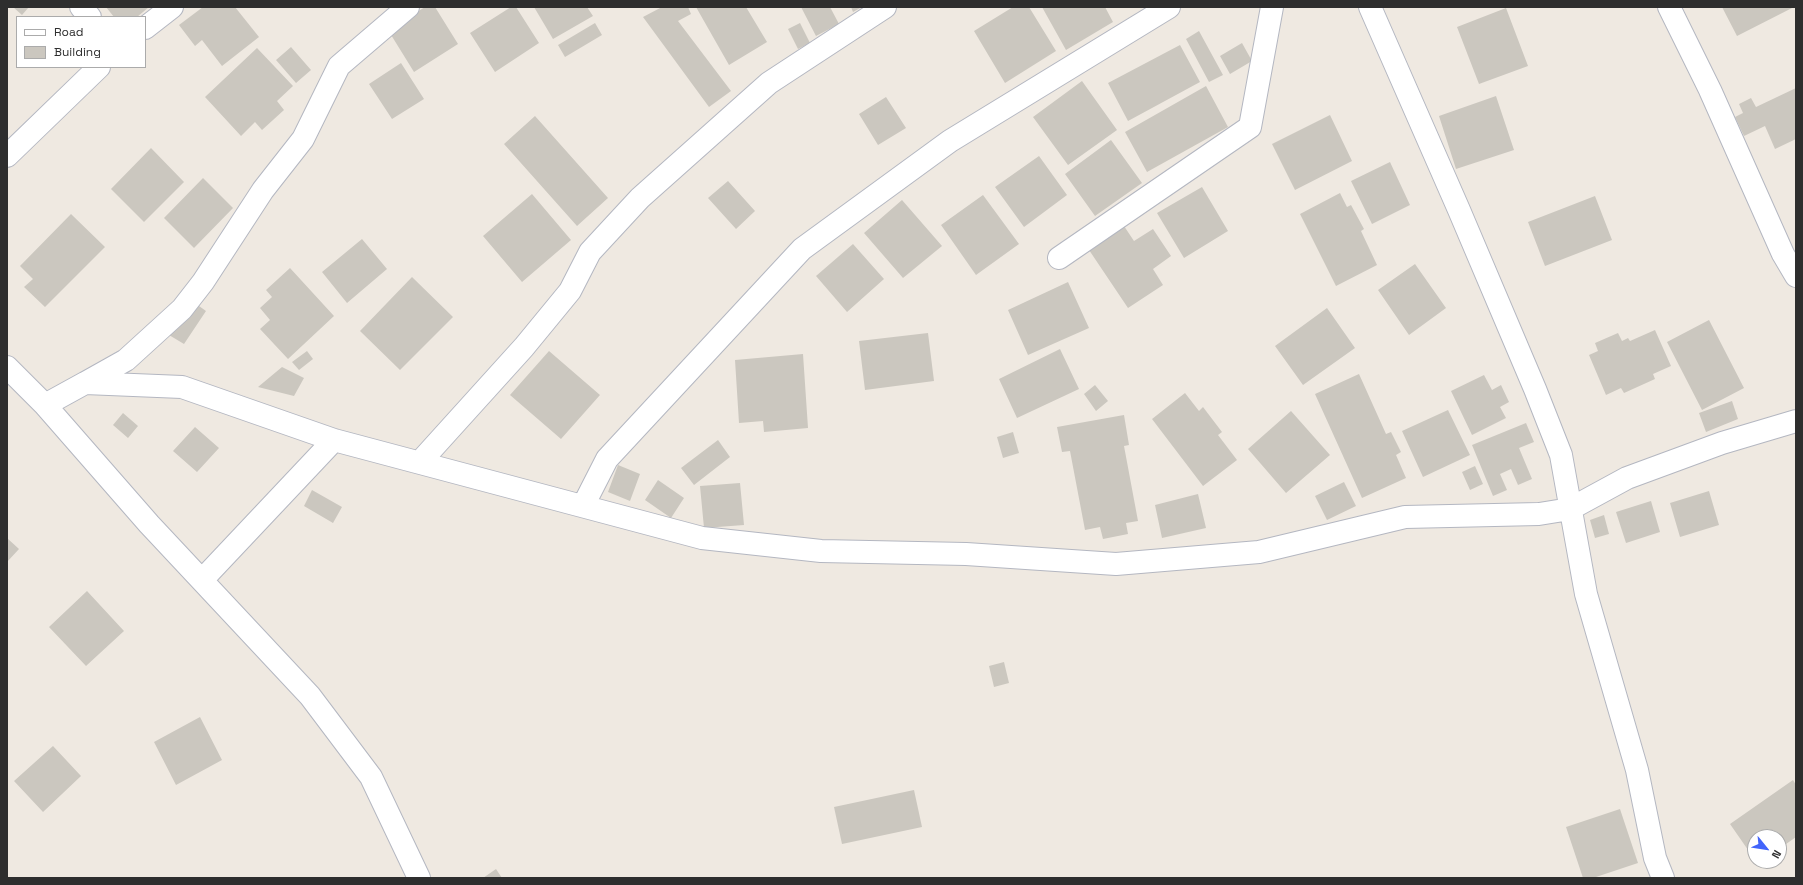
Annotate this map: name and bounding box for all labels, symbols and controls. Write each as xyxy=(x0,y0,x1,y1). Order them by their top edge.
legend xyxy=(16,16,146,68)
text: Road xyxy=(54,24,83,40)
text: Building xyxy=(54,44,101,60)
north arrow xyxy=(1747,829,1787,869)
text: N xyxy=(1769,848,1784,861)

